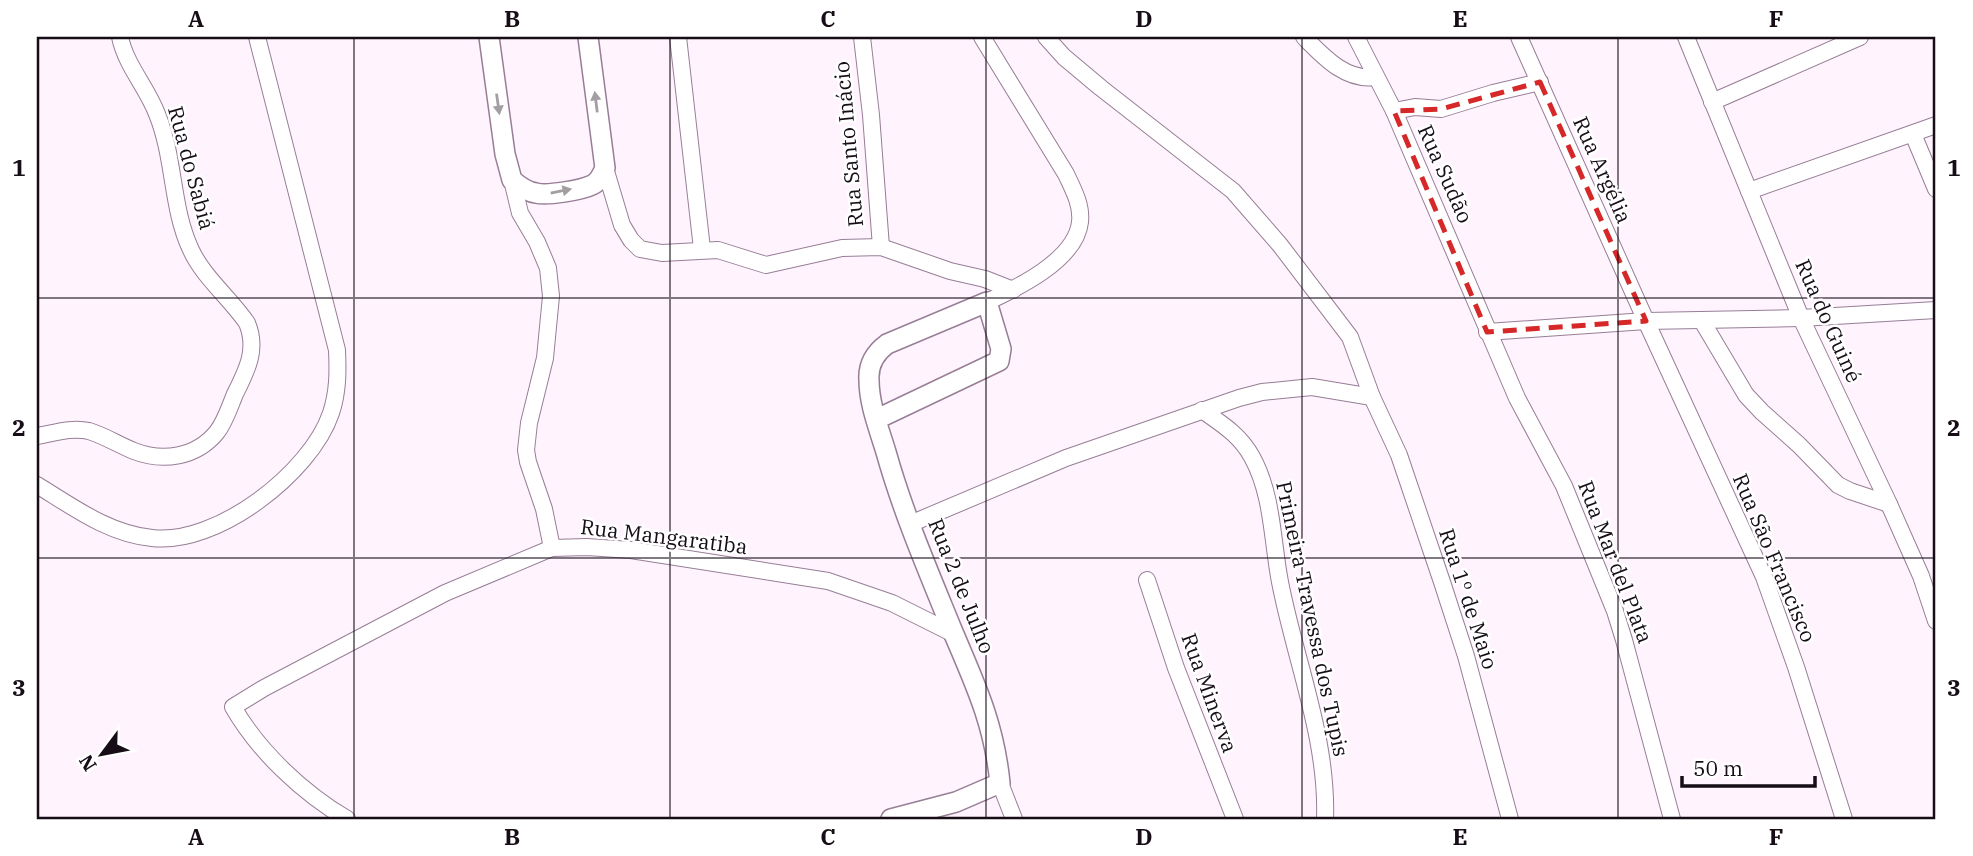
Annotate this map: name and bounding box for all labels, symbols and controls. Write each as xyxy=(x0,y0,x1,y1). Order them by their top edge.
text: A xyxy=(188,3,204,33)
text: B xyxy=(504,3,520,33)
text: C xyxy=(820,3,836,33)
text: D xyxy=(1135,3,1153,33)
text: E xyxy=(1452,3,1468,33)
text: F xyxy=(1769,3,1783,33)
street label: Rua Santo Inácio xyxy=(827,60,869,228)
one-way arrow xyxy=(591,91,602,113)
one-way arrow xyxy=(493,94,504,116)
street label: Rua do Sabiá xyxy=(162,103,222,233)
street label: Rua Argélia xyxy=(1567,112,1639,227)
street label: Rua Sudão xyxy=(1412,120,1480,227)
text: 1 xyxy=(12,152,26,182)
text: 1 xyxy=(1947,152,1961,182)
one-way arrow xyxy=(550,186,572,197)
street label: Rua do Guiné xyxy=(1789,254,1869,387)
text: 2 xyxy=(12,412,26,442)
text: 2 xyxy=(1947,412,1961,442)
street label: Rua São Francisco xyxy=(1727,469,1823,646)
street label: Rua Mar del Plata xyxy=(1572,476,1660,647)
street label: Primeira Travessa dos Tupis xyxy=(1270,478,1356,759)
street label: Rua Mangaratiba xyxy=(579,512,749,560)
street label: Rua 2 de Julho xyxy=(922,514,1002,657)
street label: Rua 1º de Maio xyxy=(1433,525,1505,673)
street label: Rua Minerva xyxy=(1175,629,1245,756)
text: 3 xyxy=(12,672,26,702)
text: 3 xyxy=(1947,672,1961,702)
north arrow xyxy=(66,720,136,790)
scale bar xyxy=(1682,744,1815,788)
text: N xyxy=(73,750,102,776)
text: 50 m xyxy=(1693,754,1743,782)
text: A xyxy=(188,821,204,851)
text: B xyxy=(504,821,520,851)
text: C xyxy=(820,821,836,851)
text: D xyxy=(1135,821,1153,851)
text: E xyxy=(1452,821,1468,851)
text: F xyxy=(1769,821,1783,851)

